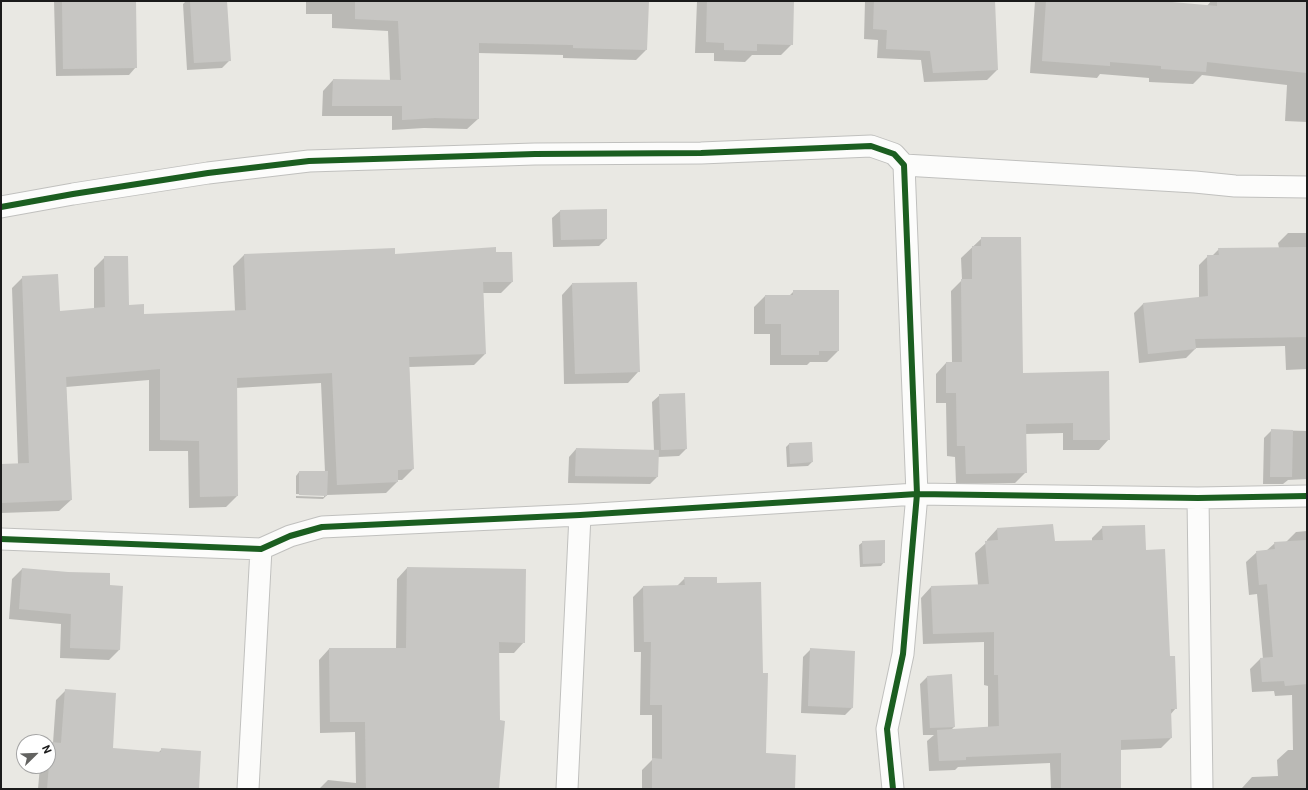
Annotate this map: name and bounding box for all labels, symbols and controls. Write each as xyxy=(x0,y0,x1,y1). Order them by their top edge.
north arrow xyxy=(16,734,56,774)
text: N xyxy=(39,743,54,756)

